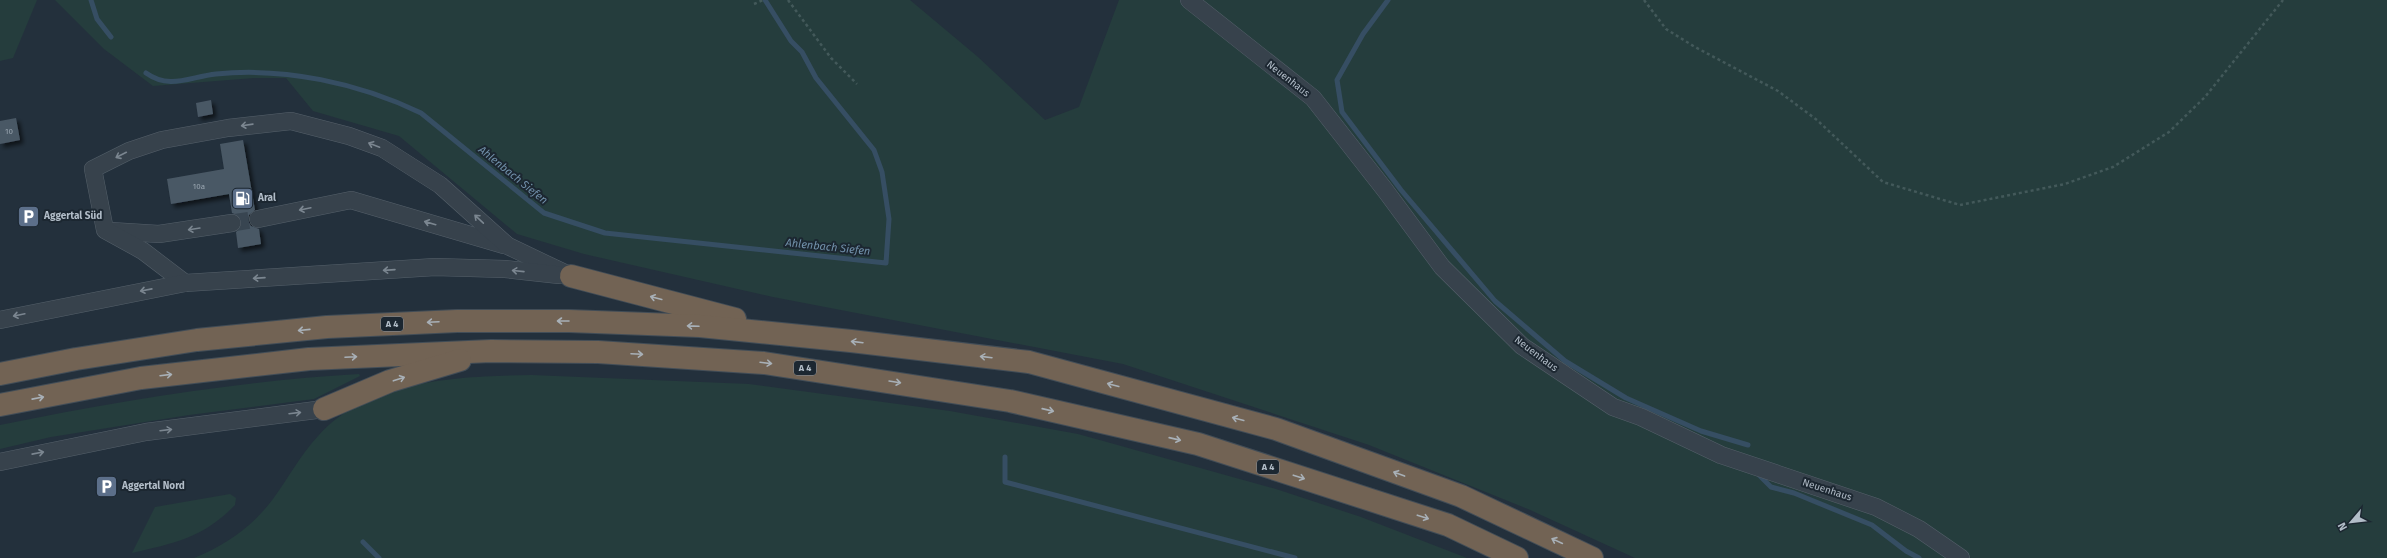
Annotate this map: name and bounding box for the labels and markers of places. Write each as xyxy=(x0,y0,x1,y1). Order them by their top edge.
fuel station icon: Aral xyxy=(229,185,255,211)
place label: Aral xyxy=(257,192,276,204)
parking icon: Aggertal Süd xyxy=(16,203,42,229)
place label: Aggertal Süd xyxy=(43,210,102,222)
parking icon: Aggertal Nord xyxy=(93,473,119,499)
place label: Aggertal Nord xyxy=(121,480,185,492)

